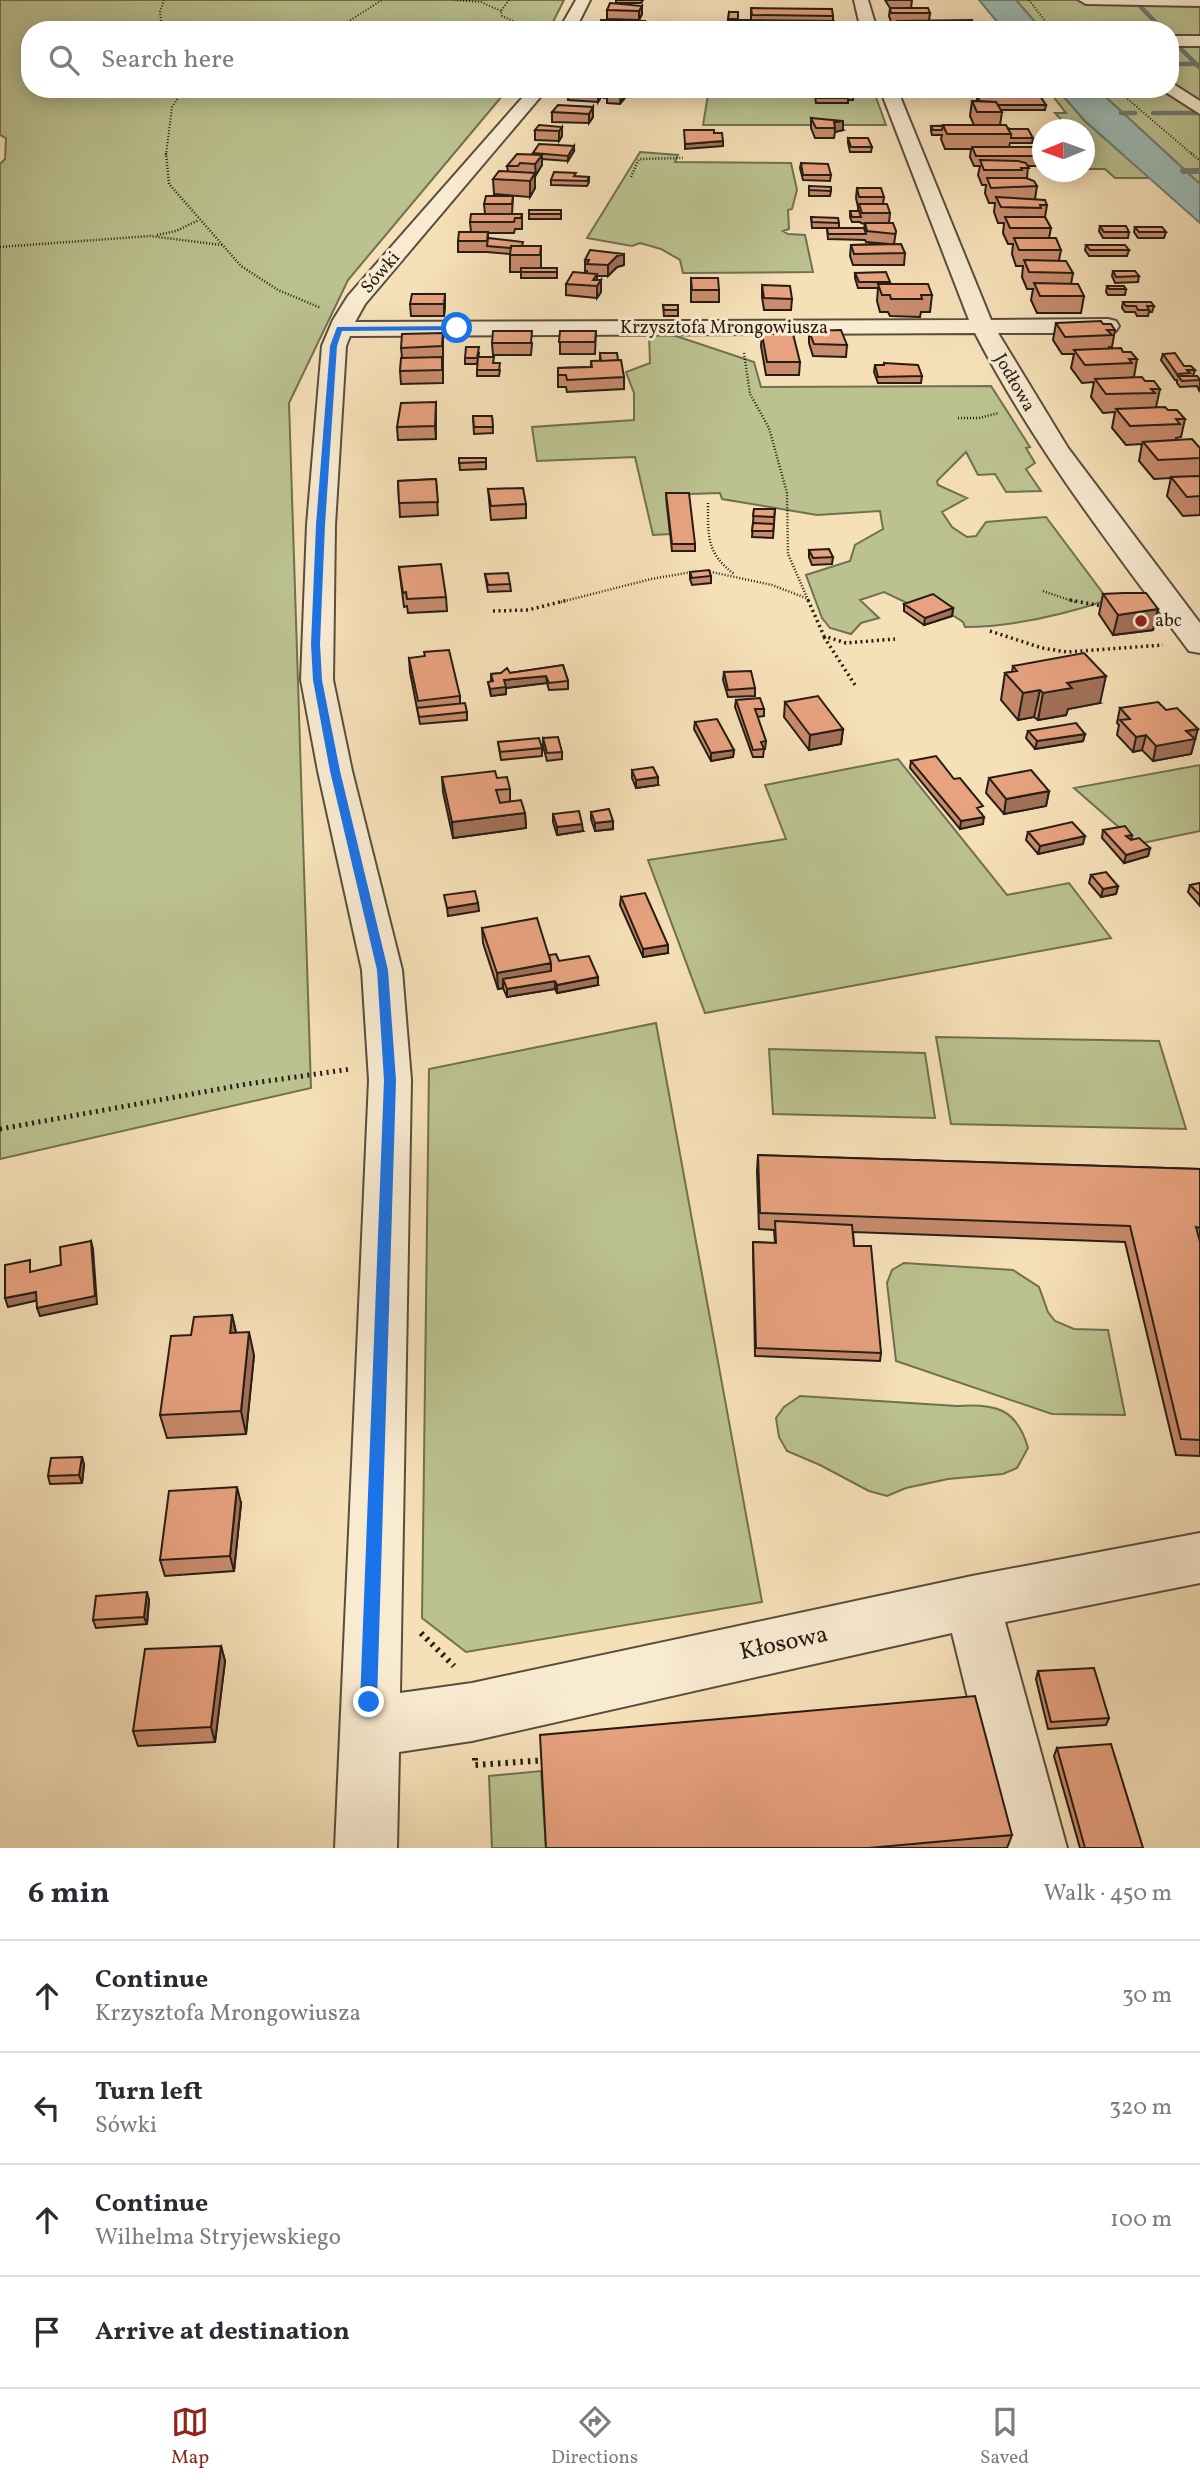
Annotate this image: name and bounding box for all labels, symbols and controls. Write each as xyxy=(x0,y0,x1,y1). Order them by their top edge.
search box xyxy=(21,21,1179,98)
icon: search xyxy=(45,41,83,79)
text: Search here xyxy=(101,42,234,78)
north arrow xyxy=(1032,119,1095,182)
street label: Sówki xyxy=(356,246,406,300)
route start xyxy=(441,312,472,343)
street label: Krzysztofa Mrongowiusza xyxy=(620,316,828,341)
street label: Jodłowa xyxy=(987,349,1041,417)
place label: abc xyxy=(1155,609,1182,634)
marker: abc xyxy=(1133,613,1149,629)
street label: Kłosowa xyxy=(737,1618,831,1670)
route end xyxy=(353,1686,384,1717)
text: 6 min xyxy=(28,1873,110,1915)
text: Walk · 450 m xyxy=(1044,1878,1172,1910)
text: Continue xyxy=(95,1962,208,1998)
icon: ahead xyxy=(28,1977,66,2015)
text: 30 m xyxy=(1122,1980,1172,2012)
text: Krzysztofa Mrongowiusza xyxy=(95,1998,361,2030)
text: Turn left xyxy=(95,2074,203,2110)
icon: left xyxy=(28,2089,66,2127)
text: 320 m xyxy=(1109,2092,1172,2124)
text: Sówki xyxy=(95,2110,157,2142)
text: Continue xyxy=(95,2186,208,2222)
icon: ahead xyxy=(28,2201,66,2239)
text: 100 m xyxy=(1110,2204,1172,2236)
text: Wilhelma Stryjewskiego xyxy=(95,2222,341,2254)
icon: arrive xyxy=(28,2313,66,2351)
text: Arrive at destination xyxy=(95,2314,350,2350)
tab: Map xyxy=(171,2403,209,2471)
tab: Directions xyxy=(551,2403,638,2471)
tab: Saved xyxy=(980,2403,1029,2471)

